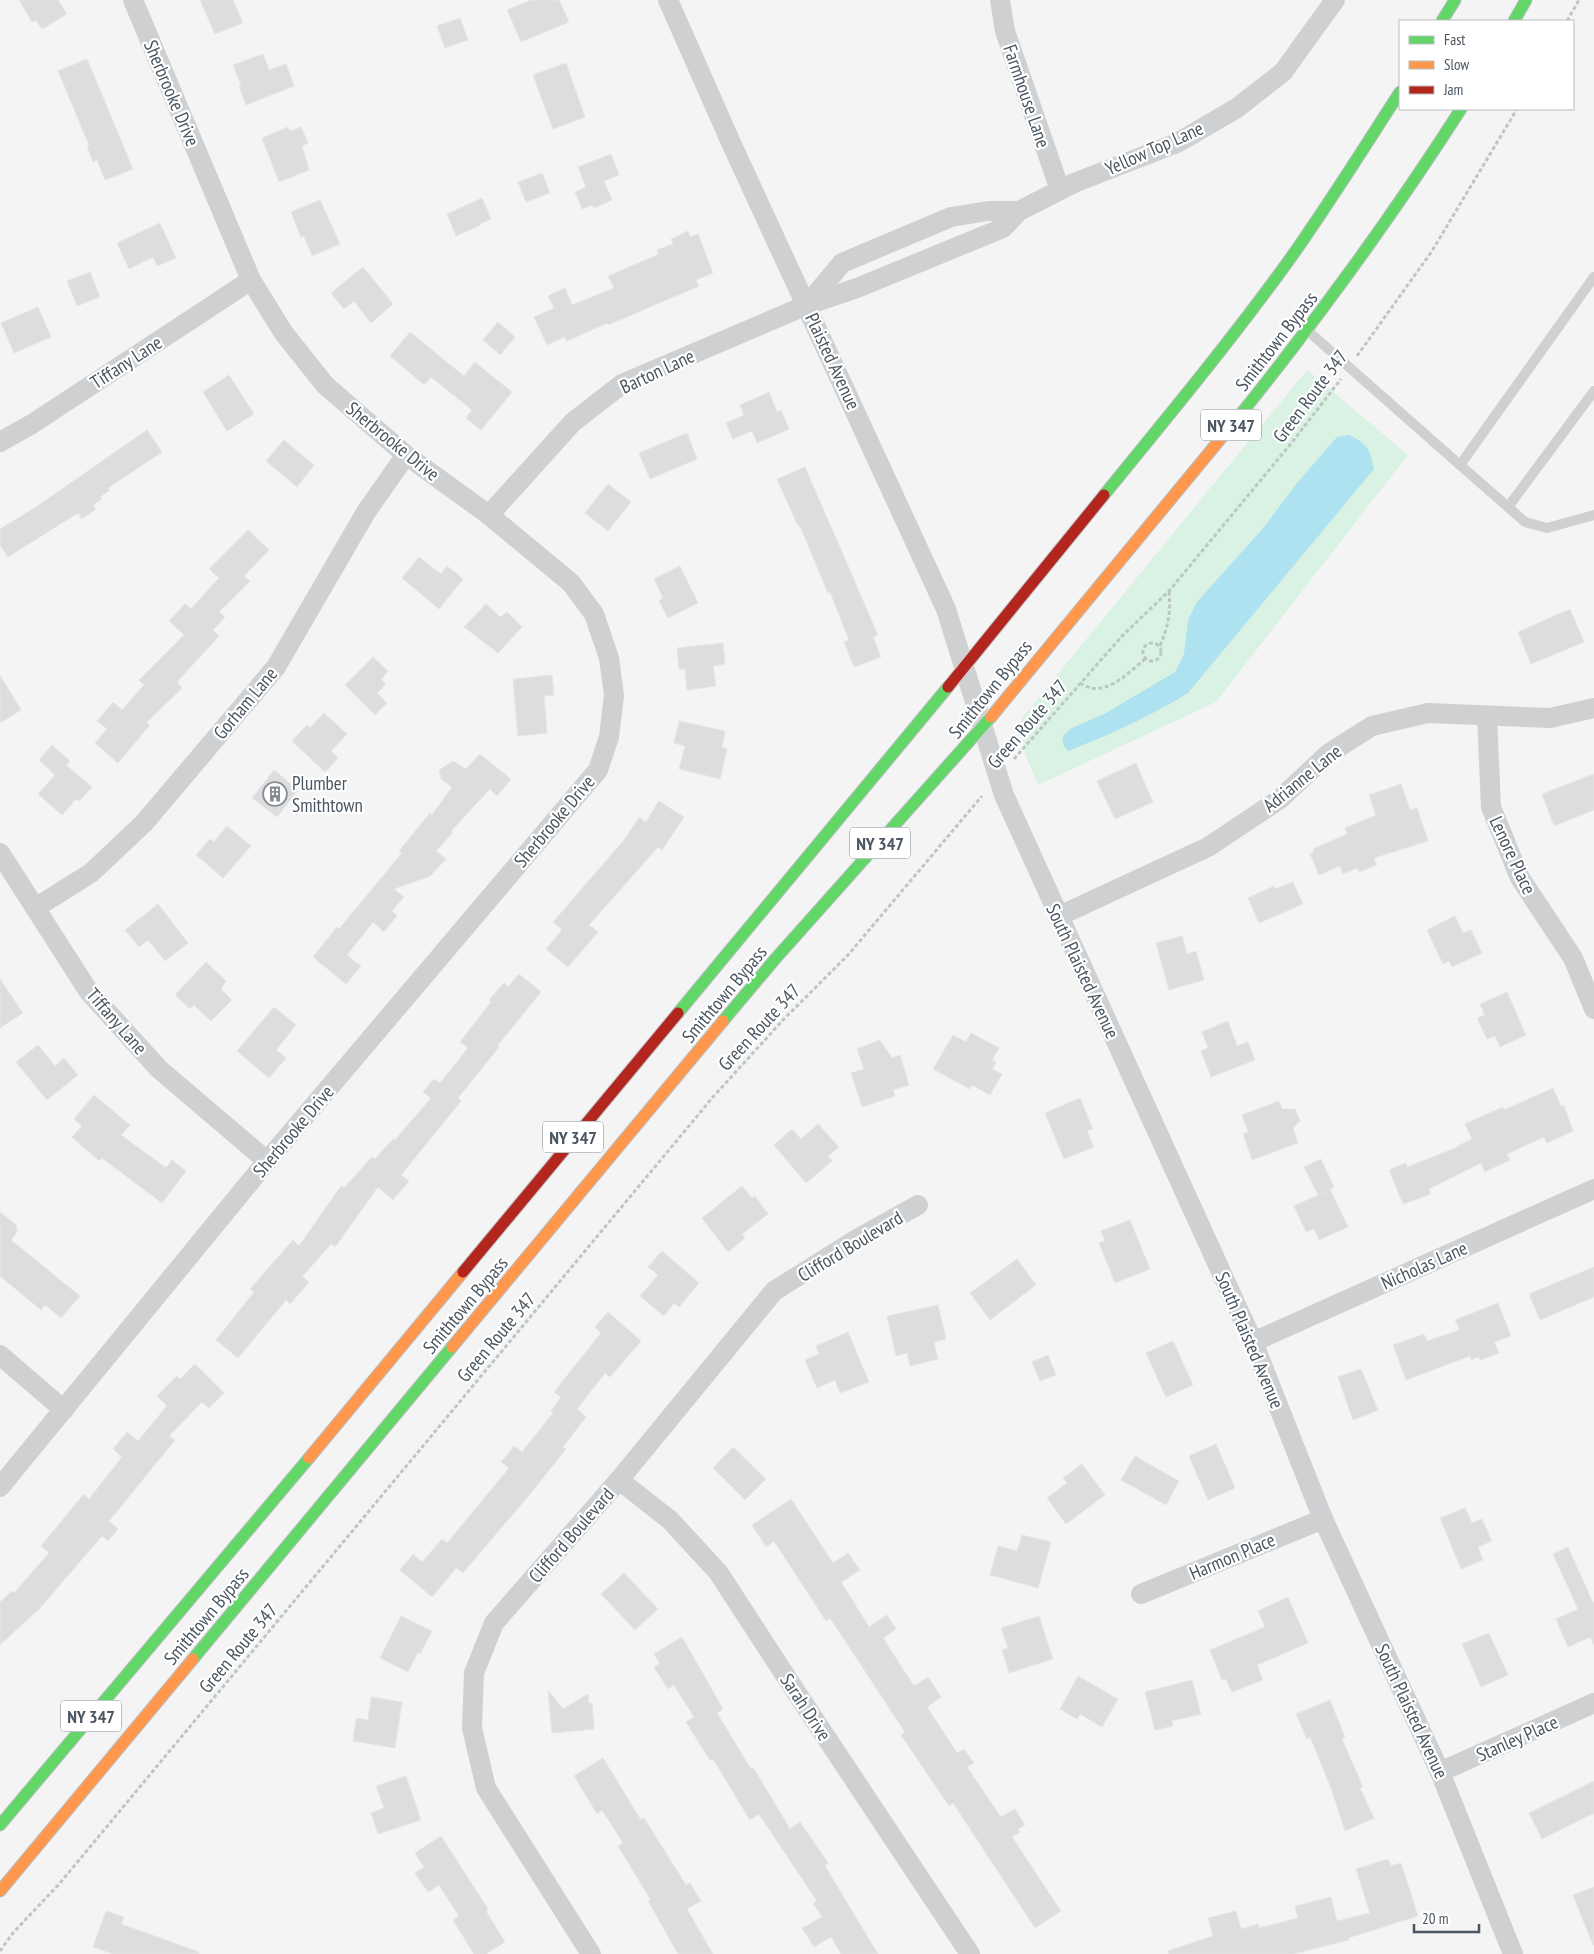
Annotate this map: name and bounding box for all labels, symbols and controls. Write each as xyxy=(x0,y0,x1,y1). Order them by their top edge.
legend xyxy=(1399,20,1574,110)
text: Fast xyxy=(1444,30,1465,49)
street label: Sherbrooke Drive xyxy=(139,36,205,150)
street label: Farmhouse Lane xyxy=(998,41,1056,151)
text: Slow xyxy=(1444,55,1469,74)
text: Jam xyxy=(1443,80,1463,99)
street label: Yellow Top Lane xyxy=(1101,116,1207,180)
street label: Smithtown Bypass xyxy=(1230,286,1322,396)
street label: Plaisted Avenue xyxy=(800,309,866,413)
street label: Tiffany Lane xyxy=(86,330,166,394)
street label: Barton Lane xyxy=(616,343,698,399)
street label: Green Route 347 xyxy=(1267,345,1353,447)
street label: Sherbrooke Drive xyxy=(342,396,445,486)
road number: NY 347 xyxy=(1201,410,1261,440)
street label: Smithtown Bypass xyxy=(943,635,1037,743)
street label: Gorham Lane xyxy=(208,662,282,744)
street label: Green Route 347 xyxy=(982,675,1072,773)
street label: Adrianne Lane xyxy=(1258,739,1346,817)
street label: Sherbrooke Drive xyxy=(508,770,600,872)
place label: Plumber Smithtown xyxy=(292,771,363,817)
building icon: Plumber Smithtown xyxy=(262,781,288,807)
street label: Lenore Place xyxy=(1484,812,1542,898)
road number: NY 347 xyxy=(850,828,910,858)
street label: South Plaisted Avenue xyxy=(1041,900,1125,1042)
street label: Smithtown Bypass xyxy=(676,940,772,1048)
street label: Green Route 347 xyxy=(713,979,805,1075)
street label: Tiffany Lane xyxy=(82,983,153,1059)
street label: Sherbrooke Drive xyxy=(247,1080,339,1182)
road number: NY 347 xyxy=(543,1122,603,1152)
street label: Clifford Boulevard xyxy=(793,1205,907,1287)
street label: Nicholas Lane xyxy=(1377,1235,1471,1295)
street label: Smithtown Bypass xyxy=(417,1251,513,1359)
street label: South Plaisted Avenue xyxy=(1210,1268,1290,1412)
street label: Green Route 347 xyxy=(451,1287,541,1387)
street label: Clifford Boulevard xyxy=(523,1482,619,1588)
street label: Harmon Place xyxy=(1186,1527,1279,1585)
street label: Smithtown Bypass xyxy=(158,1562,254,1670)
street label: Green Route 347 xyxy=(193,1598,283,1698)
street label: South Plaisted Avenue xyxy=(1370,1640,1454,1782)
street label: Sarah Drive xyxy=(775,1669,837,1745)
road number: NY 347 xyxy=(61,1700,121,1732)
street label: Stanley Place xyxy=(1472,1709,1562,1767)
scale bar xyxy=(1414,1902,1479,1934)
text: 20 m xyxy=(1422,1909,1448,1928)

